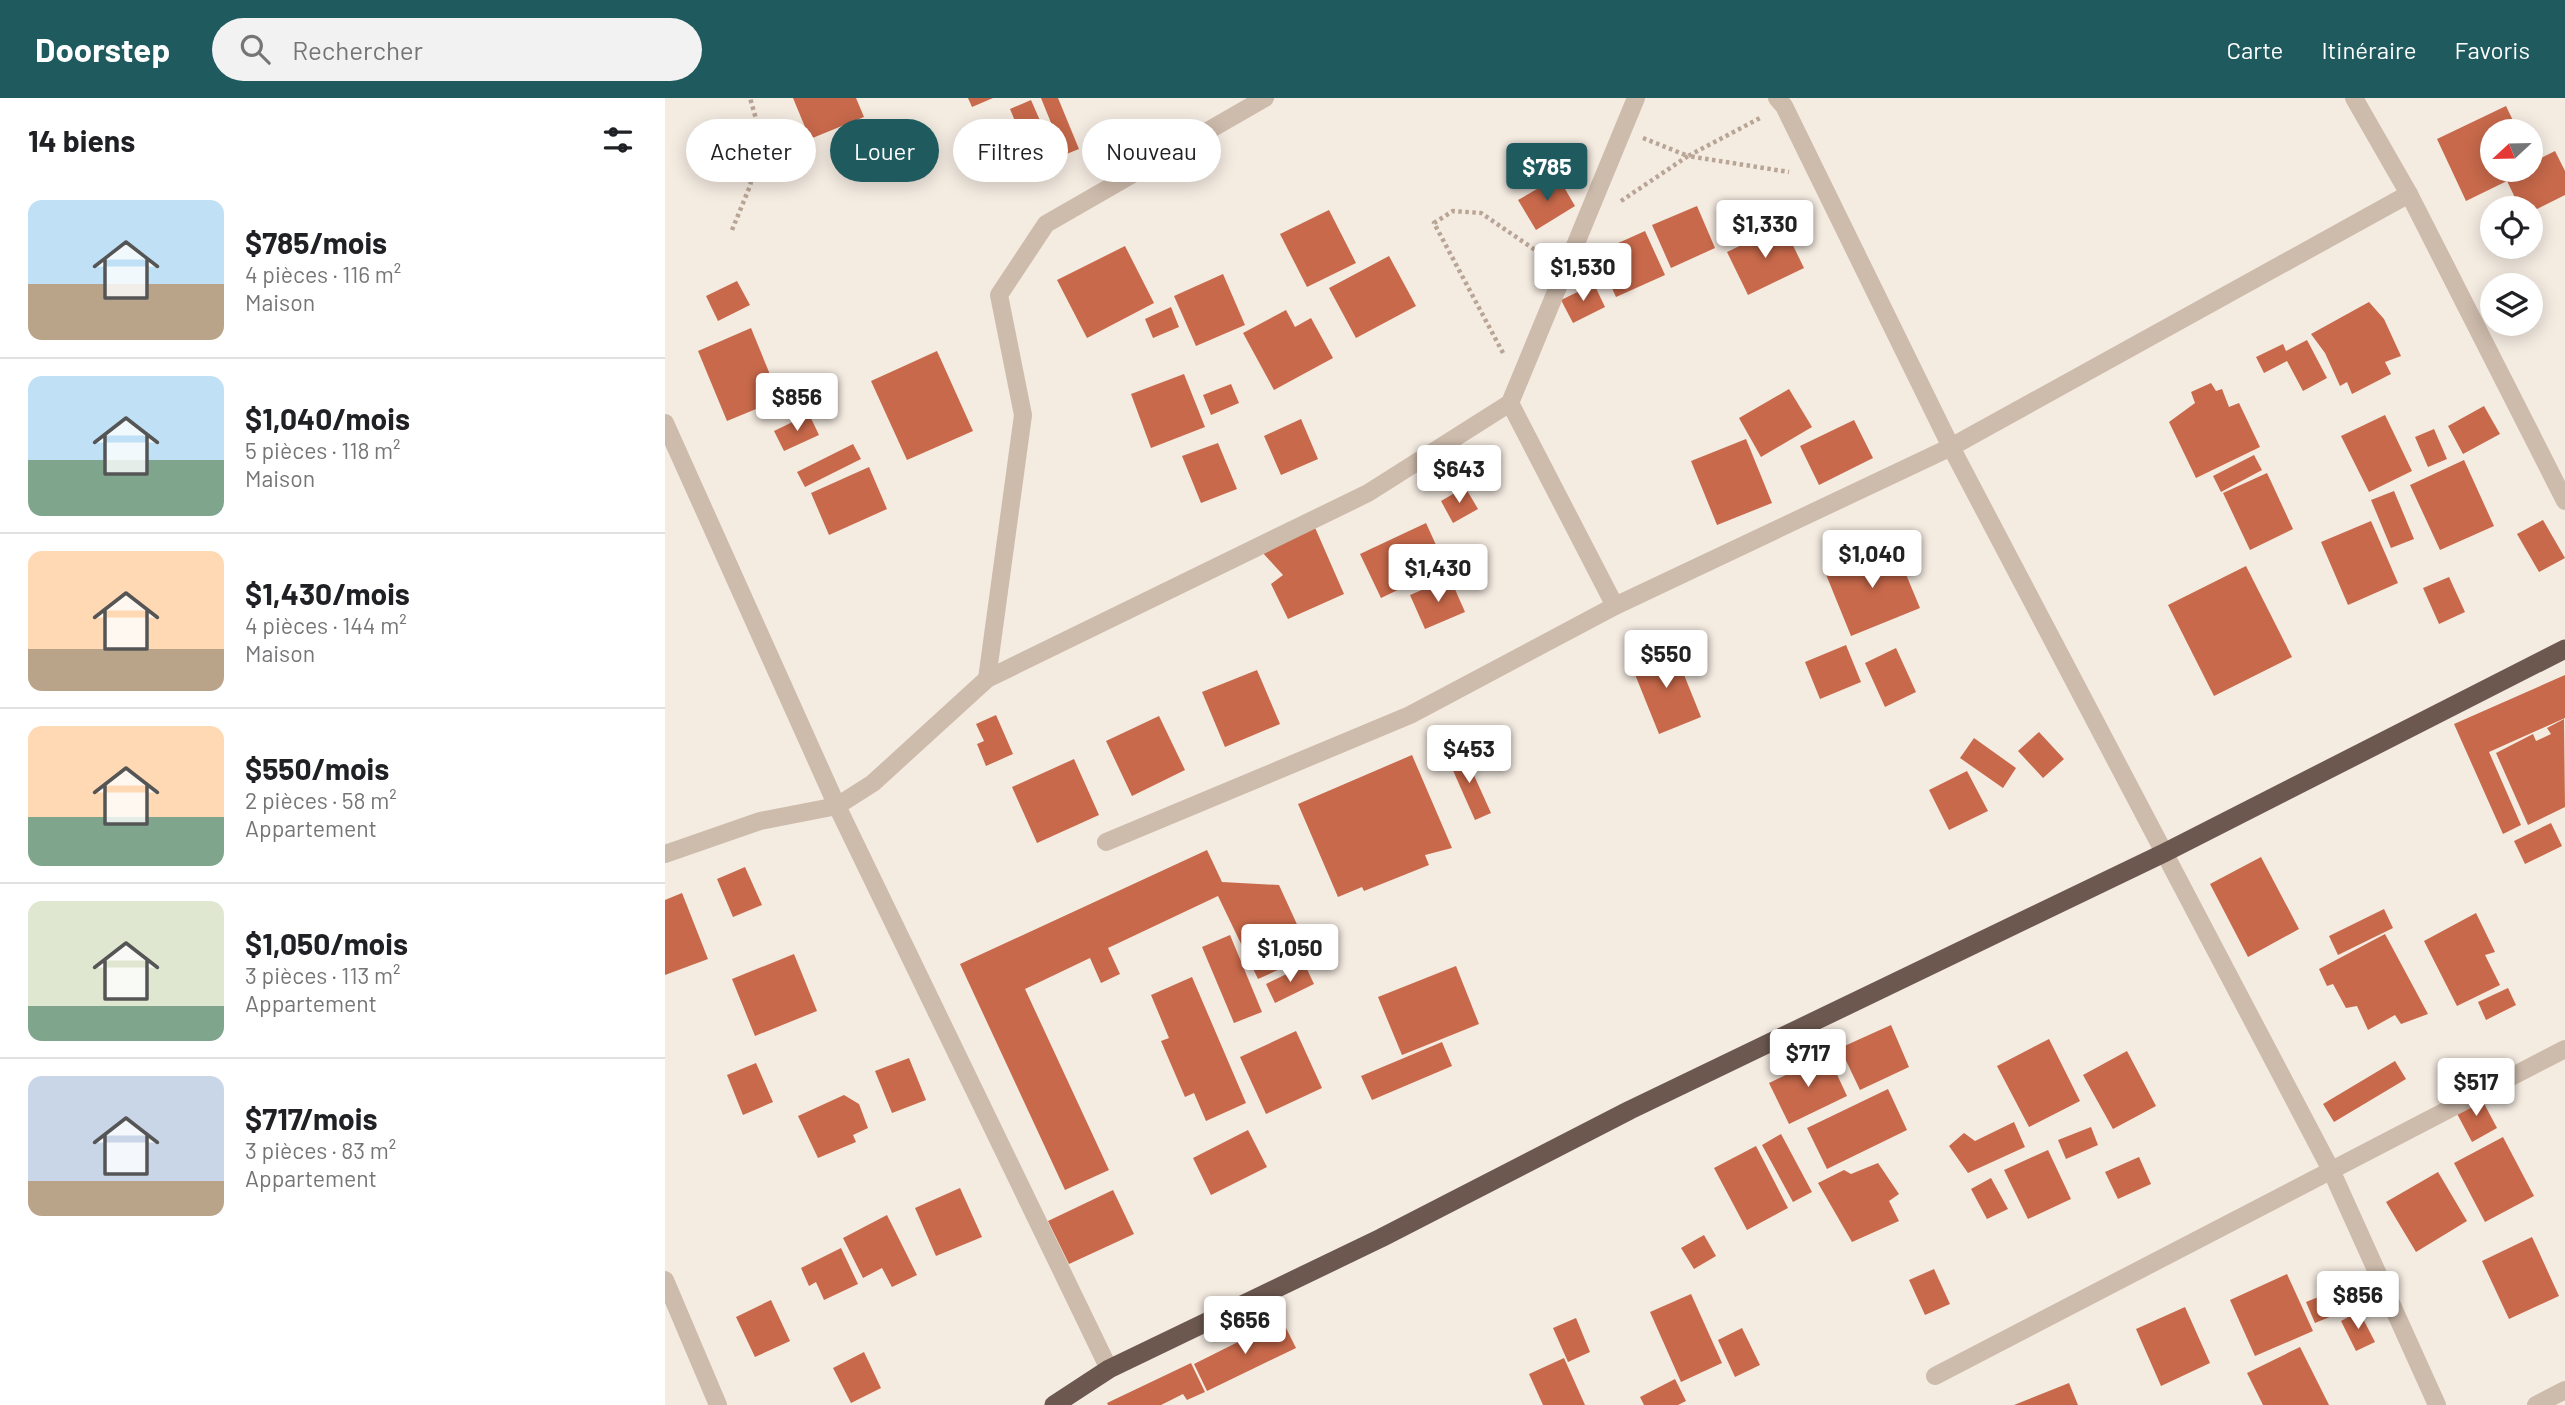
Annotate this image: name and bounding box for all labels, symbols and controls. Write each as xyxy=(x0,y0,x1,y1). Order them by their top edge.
search box xyxy=(212,18,702,81)
text: Doorstep xyxy=(35,29,170,69)
icon: search xyxy=(236,30,274,68)
text: Rechercher xyxy=(292,34,423,65)
text: Carte xyxy=(2227,35,2283,64)
text: Itinéraire xyxy=(2321,35,2417,64)
text: Favoris xyxy=(2455,35,2530,64)
chip: Acheter xyxy=(686,119,816,182)
chip: Louer xyxy=(830,119,939,182)
chip: Filtres xyxy=(953,119,1068,182)
chip: Nouveau xyxy=(1082,119,1221,182)
north arrow xyxy=(2480,119,2543,182)
map controls xyxy=(2480,119,2543,336)
icon: filters xyxy=(599,121,637,159)
text: 14 biens xyxy=(28,122,135,158)
pin: $785 xyxy=(1506,144,1588,203)
text: $785 xyxy=(1522,152,1572,180)
button: locate xyxy=(2480,196,2543,259)
pin: $1,330 xyxy=(1708,200,1822,260)
text: $1,330 xyxy=(1732,209,1798,237)
text: $785/mois xyxy=(245,224,387,260)
icon: home xyxy=(84,228,168,312)
pin: $1,530 xyxy=(1526,244,1640,303)
text: $1,530 xyxy=(1550,252,1616,280)
text: 4 pièces · 116 m² xyxy=(245,260,401,288)
button: layers xyxy=(2480,273,2543,336)
text: Maison xyxy=(245,288,315,316)
pin: $856 xyxy=(756,374,838,433)
text: $856 xyxy=(772,382,822,410)
text: $1,040/mois xyxy=(245,400,410,436)
icon: home xyxy=(84,404,168,488)
text: 5 pièces · 118 m² xyxy=(245,436,401,464)
pin: $643 xyxy=(1418,446,1500,505)
text: $643 xyxy=(1433,454,1485,482)
text: Maison xyxy=(245,464,315,492)
pin: $1,040 xyxy=(1815,531,1929,590)
text: $1,040 xyxy=(1839,539,1905,567)
pin: $1,430 xyxy=(1381,545,1495,604)
text: $1,430 xyxy=(1405,553,1471,581)
text: $1,430/mois xyxy=(245,575,410,611)
icon: home xyxy=(84,579,168,663)
text: 4 pièces · 144 m² xyxy=(245,611,407,639)
pin: $550 xyxy=(1625,630,1707,690)
text: Maison xyxy=(245,639,315,667)
text: $550 xyxy=(1640,639,1692,667)
pin: $453 xyxy=(1428,726,1510,785)
text: $453 xyxy=(1443,734,1495,762)
text: $550/mois xyxy=(245,750,389,786)
icon: home xyxy=(84,754,168,838)
text: 2 pièces · 58 m² xyxy=(245,786,397,814)
text: Appartement xyxy=(245,814,377,842)
pin: $1,050 xyxy=(1233,924,1347,984)
text: $1,050/mois xyxy=(245,925,408,961)
icon: home xyxy=(84,929,168,1013)
text: $1,050 xyxy=(1257,933,1323,961)
text: 3 pièces · 113 m² xyxy=(245,961,400,989)
text: Appartement xyxy=(245,989,377,1017)
pin: $717 xyxy=(1767,1030,1849,1089)
text: $717 xyxy=(1786,1038,1830,1066)
pin: $517 xyxy=(2435,1058,2517,1118)
text: $517 xyxy=(2454,1067,2498,1095)
text: $717/mois xyxy=(245,1100,377,1136)
icon: home xyxy=(84,1104,168,1188)
text: 3 pièces · 83 m² xyxy=(245,1136,396,1164)
text: Appartement xyxy=(245,1164,377,1192)
pin: $856 xyxy=(2317,1272,2399,1331)
text: $856 xyxy=(2333,1280,2383,1308)
pin: $656 xyxy=(1204,1296,1286,1356)
text: $656 xyxy=(1220,1305,1270,1333)

